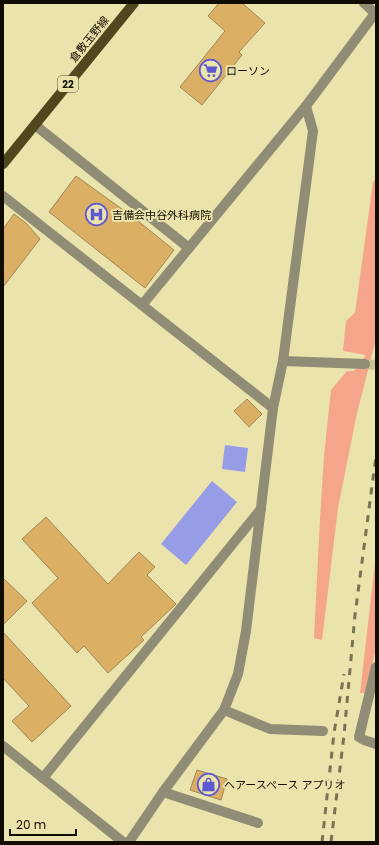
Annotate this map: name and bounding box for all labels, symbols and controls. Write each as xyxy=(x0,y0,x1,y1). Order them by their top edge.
street label: 倉敷玉野線 xyxy=(65,13,113,65)
supermarket icon: ローソン xyxy=(198,58,224,84)
place label: ローソン xyxy=(226,63,270,79)
road number: 22 xyxy=(58,76,78,92)
hospital icon: 吉備会中谷外科病院 xyxy=(83,202,109,228)
place label: 吉備会中谷外科病院 xyxy=(112,207,211,223)
shop icon: ヘアースペース アプリオ xyxy=(196,772,222,798)
place label: ヘアースペース アプリオ xyxy=(224,777,345,793)
scale bar xyxy=(10,811,76,837)
text: 20 m xyxy=(16,816,46,833)

